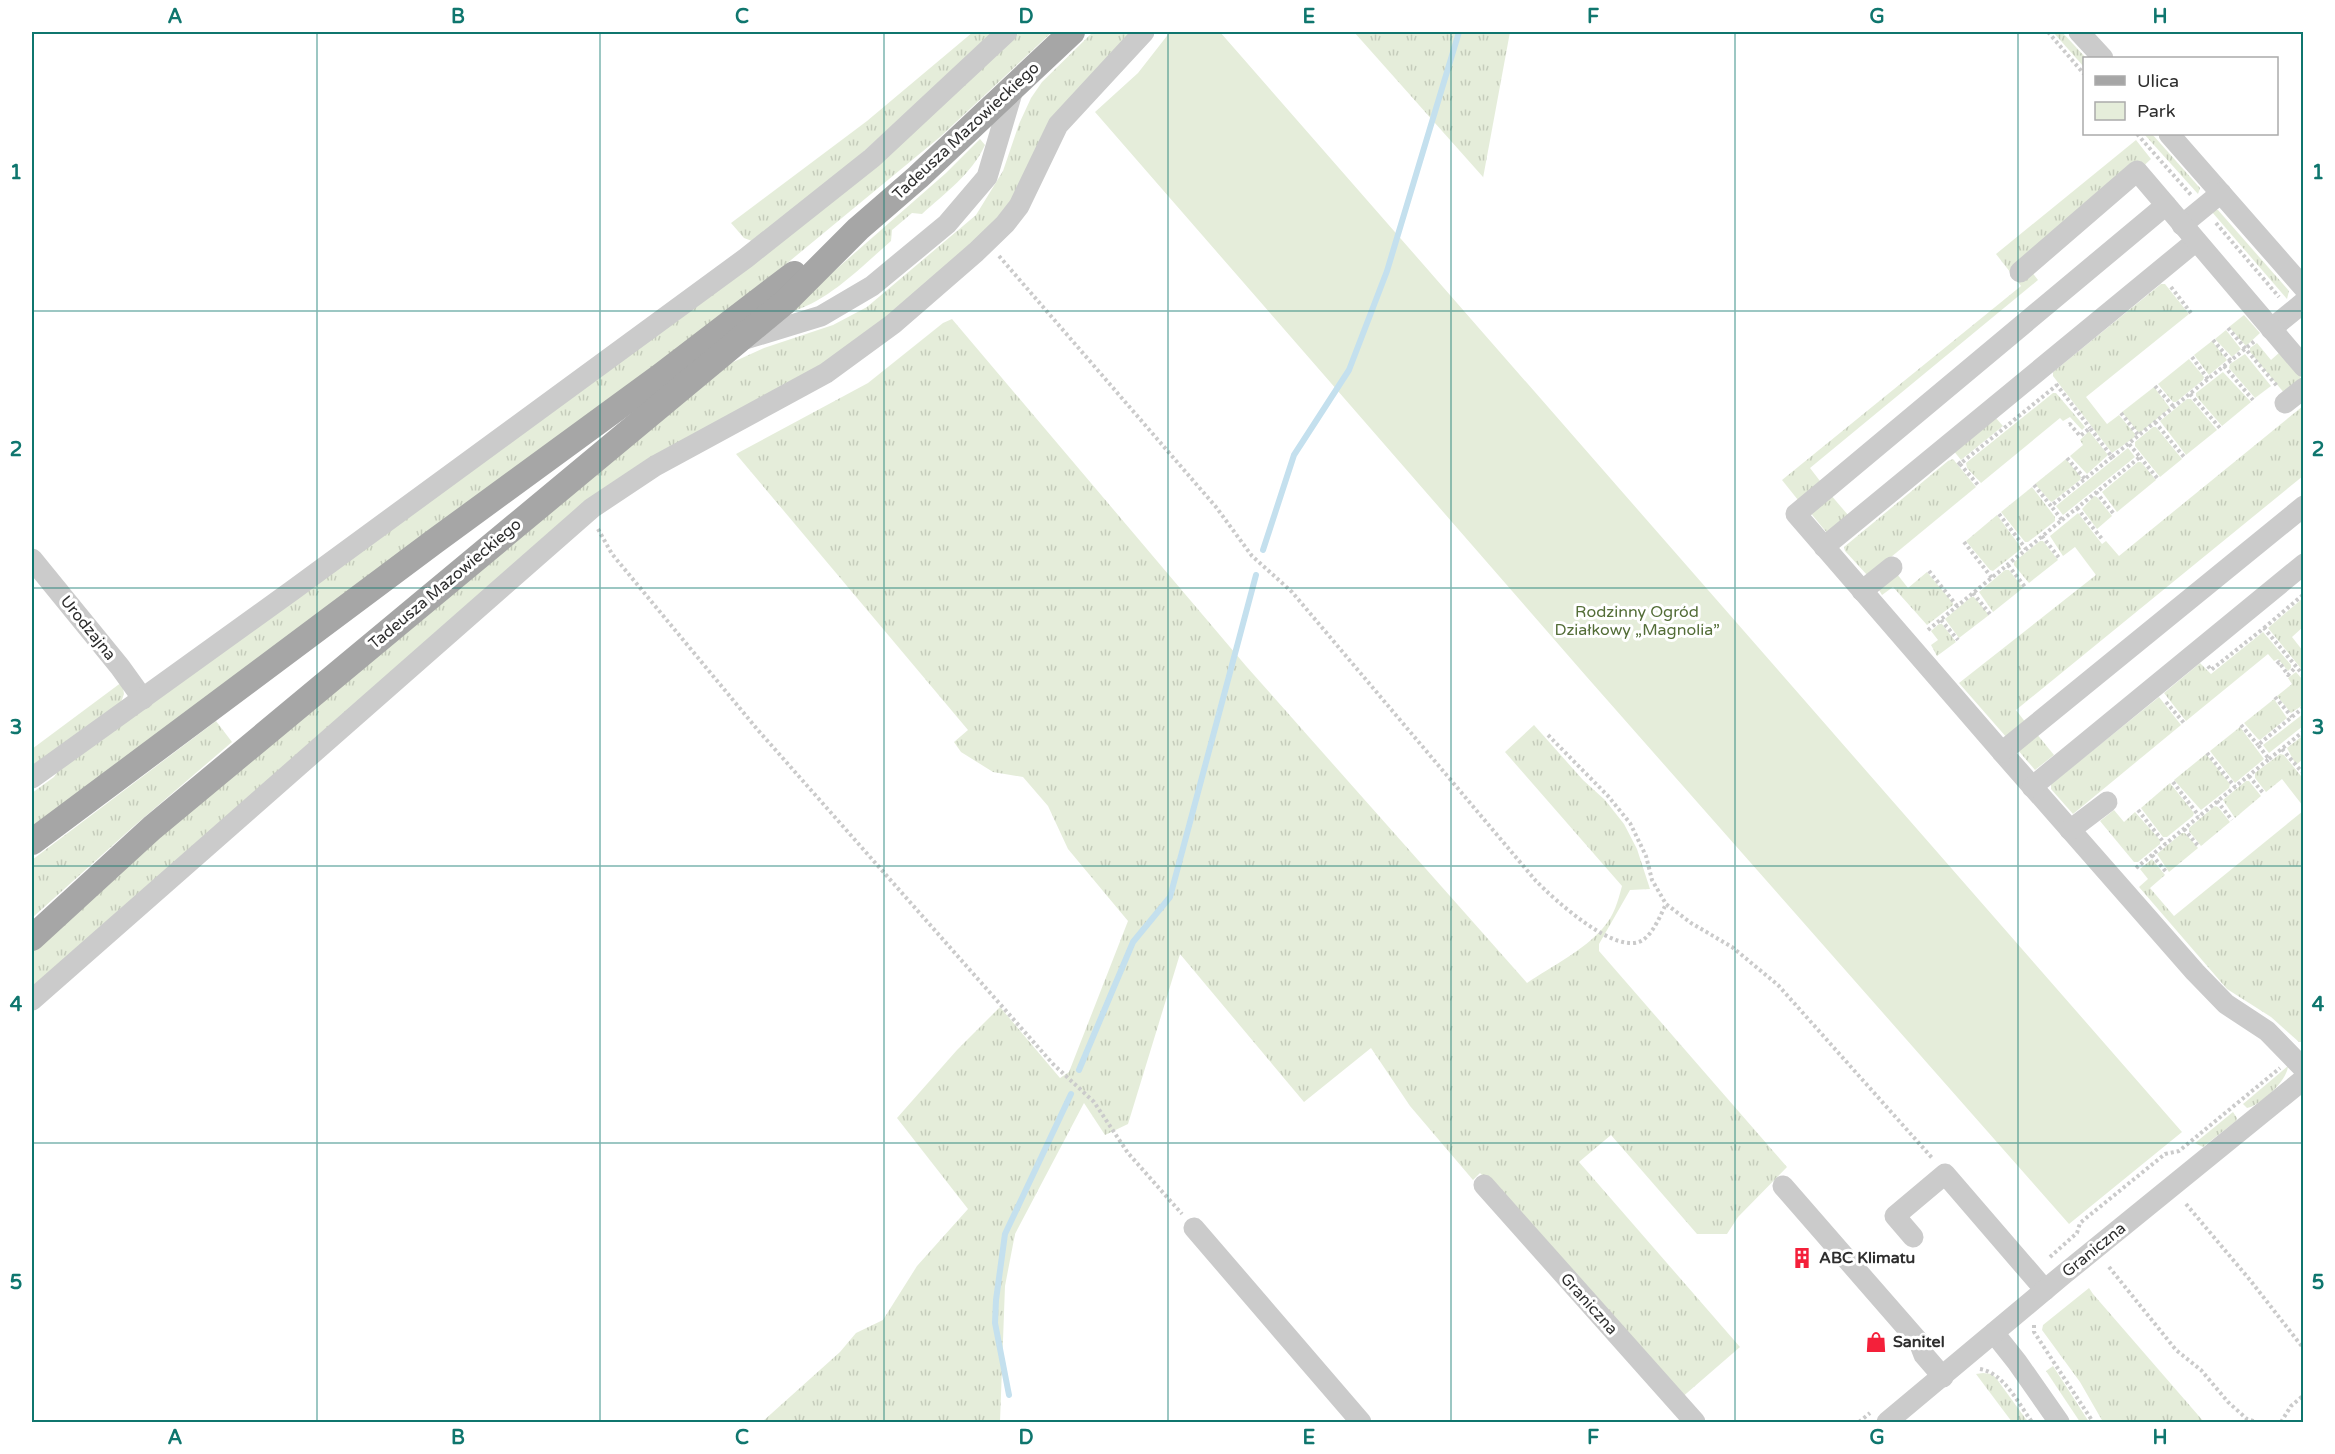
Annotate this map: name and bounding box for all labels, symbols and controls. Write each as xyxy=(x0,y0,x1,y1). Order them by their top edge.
text: A xyxy=(168,5,183,29)
text: B xyxy=(451,5,465,29)
text: C xyxy=(735,5,749,29)
text: D xyxy=(1018,5,1034,29)
text: E xyxy=(1303,5,1316,29)
text: F xyxy=(1587,5,1599,29)
text: G xyxy=(1869,5,1885,29)
text: H xyxy=(2152,5,2168,29)
legend xyxy=(2083,57,2278,135)
street label: Tadeusza Mazowieckiego xyxy=(889,58,1043,204)
text: Ulica xyxy=(2137,70,2179,92)
text: Park xyxy=(2137,100,2176,122)
text: 1 xyxy=(10,161,22,185)
text: 1 xyxy=(2312,161,2324,185)
text: 2 xyxy=(10,438,22,462)
text: 2 xyxy=(2312,438,2324,462)
street label: Tadeusza Mazowieckiego xyxy=(365,514,525,654)
street label: Urodzajna xyxy=(56,592,120,664)
park label: Rodzinny Ogród Działkowy „Magnolia” xyxy=(1554,602,1720,640)
text: 3 xyxy=(10,716,22,740)
text: 3 xyxy=(2312,716,2324,740)
text: 4 xyxy=(10,993,23,1017)
text: 4 xyxy=(2312,993,2325,1017)
street label: Graniczna xyxy=(2058,1218,2130,1282)
building icon: ABC Klimatu xyxy=(1790,1246,1814,1270)
place label: ABC Klimatu xyxy=(1819,1248,1915,1268)
street label: Graniczna xyxy=(1556,1269,1622,1339)
text: 5 xyxy=(10,1271,22,1295)
text: 5 xyxy=(2312,1271,2324,1295)
shop icon: Sanitel xyxy=(1864,1330,1888,1354)
place label: Sanitel xyxy=(1893,1332,1945,1352)
text: A xyxy=(168,1426,183,1450)
text: B xyxy=(451,1426,465,1450)
text: C xyxy=(735,1426,749,1450)
text: D xyxy=(1018,1426,1034,1450)
text: E xyxy=(1303,1426,1316,1450)
text: F xyxy=(1587,1426,1599,1450)
text: G xyxy=(1869,1426,1885,1450)
text: H xyxy=(2152,1426,2168,1450)

